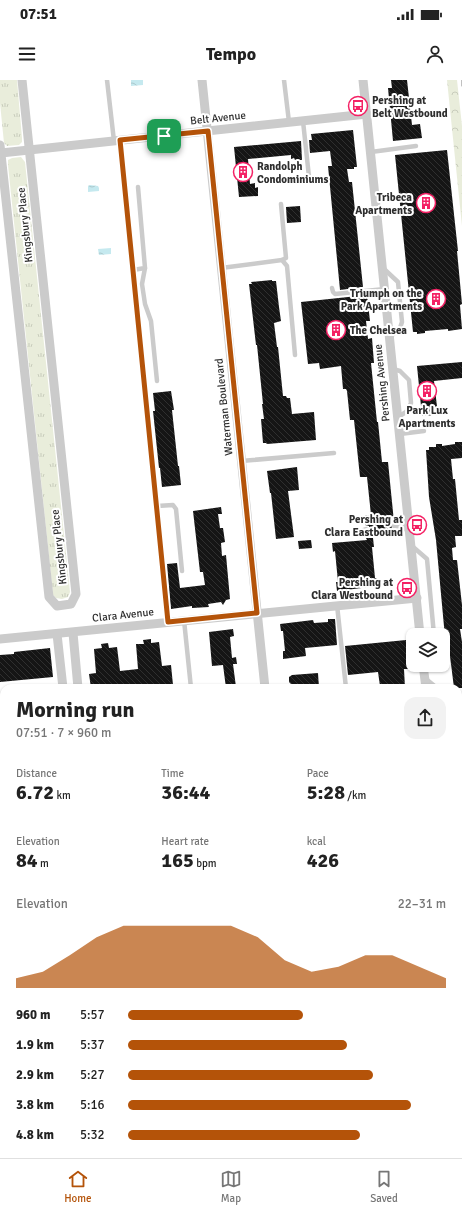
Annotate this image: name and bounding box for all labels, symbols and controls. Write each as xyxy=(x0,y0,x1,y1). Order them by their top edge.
text: 07:51 xyxy=(20,5,57,23)
icon: menu xyxy=(16,43,38,65)
text: Tempo xyxy=(206,43,256,65)
icon: person xyxy=(424,43,446,65)
place label: Pershing at Belt Westbound xyxy=(372,94,448,120)
bus stop icon: Pershing at Belt Westbound xyxy=(347,95,369,117)
street label: Belt Avenue xyxy=(190,109,246,127)
pin xyxy=(147,119,181,153)
icon: arrive xyxy=(153,125,175,147)
place label: Randolph Condominiums xyxy=(257,160,328,186)
building icon: Randolph Condominiums xyxy=(232,161,254,183)
street label: Kingsbury Place xyxy=(15,187,35,263)
place label: Tribeca Apartments xyxy=(355,191,412,217)
building icon: Tribeca Apartments xyxy=(415,192,437,214)
place label: Triumph on the Park Apartments xyxy=(341,287,423,313)
building icon: Triumph on the Park Apartments xyxy=(425,288,447,310)
building icon: The Chelsea xyxy=(325,319,347,341)
place label: The Chelsea xyxy=(350,324,407,337)
street label: Pershing Avenue xyxy=(371,344,393,422)
street label: Waterman Boulevard xyxy=(212,358,236,456)
building icon: Park Lux Apartments xyxy=(416,380,438,402)
place label: Park Lux Apartments xyxy=(399,404,456,430)
street label: Kingsbury Place xyxy=(49,509,69,585)
place label: Pershing at Clara Eastbound xyxy=(324,513,403,539)
bus stop icon: Pershing at Clara Eastbound xyxy=(406,514,428,536)
place label: Pershing at Clara Westbound xyxy=(311,576,393,602)
bus stop icon: Pershing at Clara Westbound xyxy=(396,577,418,599)
street label: Clara Avenue xyxy=(92,605,154,625)
map controls xyxy=(406,628,450,672)
button: layers xyxy=(406,628,450,672)
text: Morning run xyxy=(16,696,135,723)
button: share xyxy=(404,697,446,739)
text: 07:51 · 7 × 960 m xyxy=(16,725,111,741)
text: Distance xyxy=(16,767,57,780)
text: Time xyxy=(161,767,184,780)
text: Pace xyxy=(307,767,329,780)
text: 6.72 xyxy=(16,780,54,805)
text: 36:44 xyxy=(161,780,210,805)
text: 5:28 xyxy=(307,780,345,805)
text: km xyxy=(54,789,71,802)
text: /km xyxy=(345,789,366,802)
text: Elevation xyxy=(16,835,60,848)
text: Heart rate xyxy=(161,835,209,848)
text: kcal xyxy=(307,835,326,848)
text: 84 xyxy=(16,848,38,873)
text: 165 xyxy=(161,848,194,873)
text: 426 xyxy=(307,848,339,873)
text: m xyxy=(38,857,49,870)
text: bpm xyxy=(194,857,217,870)
text: Elevation xyxy=(16,896,68,912)
text: 22–31 m xyxy=(398,896,446,912)
text: 960 m xyxy=(16,1007,50,1023)
text: 5:57 xyxy=(80,1007,105,1023)
text: 1.9 km xyxy=(16,1037,54,1053)
text: 5:37 xyxy=(80,1037,105,1053)
text: 2.9 km xyxy=(16,1067,54,1083)
text: 5:27 xyxy=(80,1067,105,1083)
text: 3.8 km xyxy=(16,1097,54,1113)
text: 5:16 xyxy=(80,1097,105,1113)
text: 4.8 km xyxy=(16,1127,54,1143)
text: 5:32 xyxy=(80,1127,105,1143)
tab: Home xyxy=(64,1168,92,1205)
tab: Map xyxy=(220,1168,242,1205)
tab: Saved xyxy=(370,1168,398,1205)

